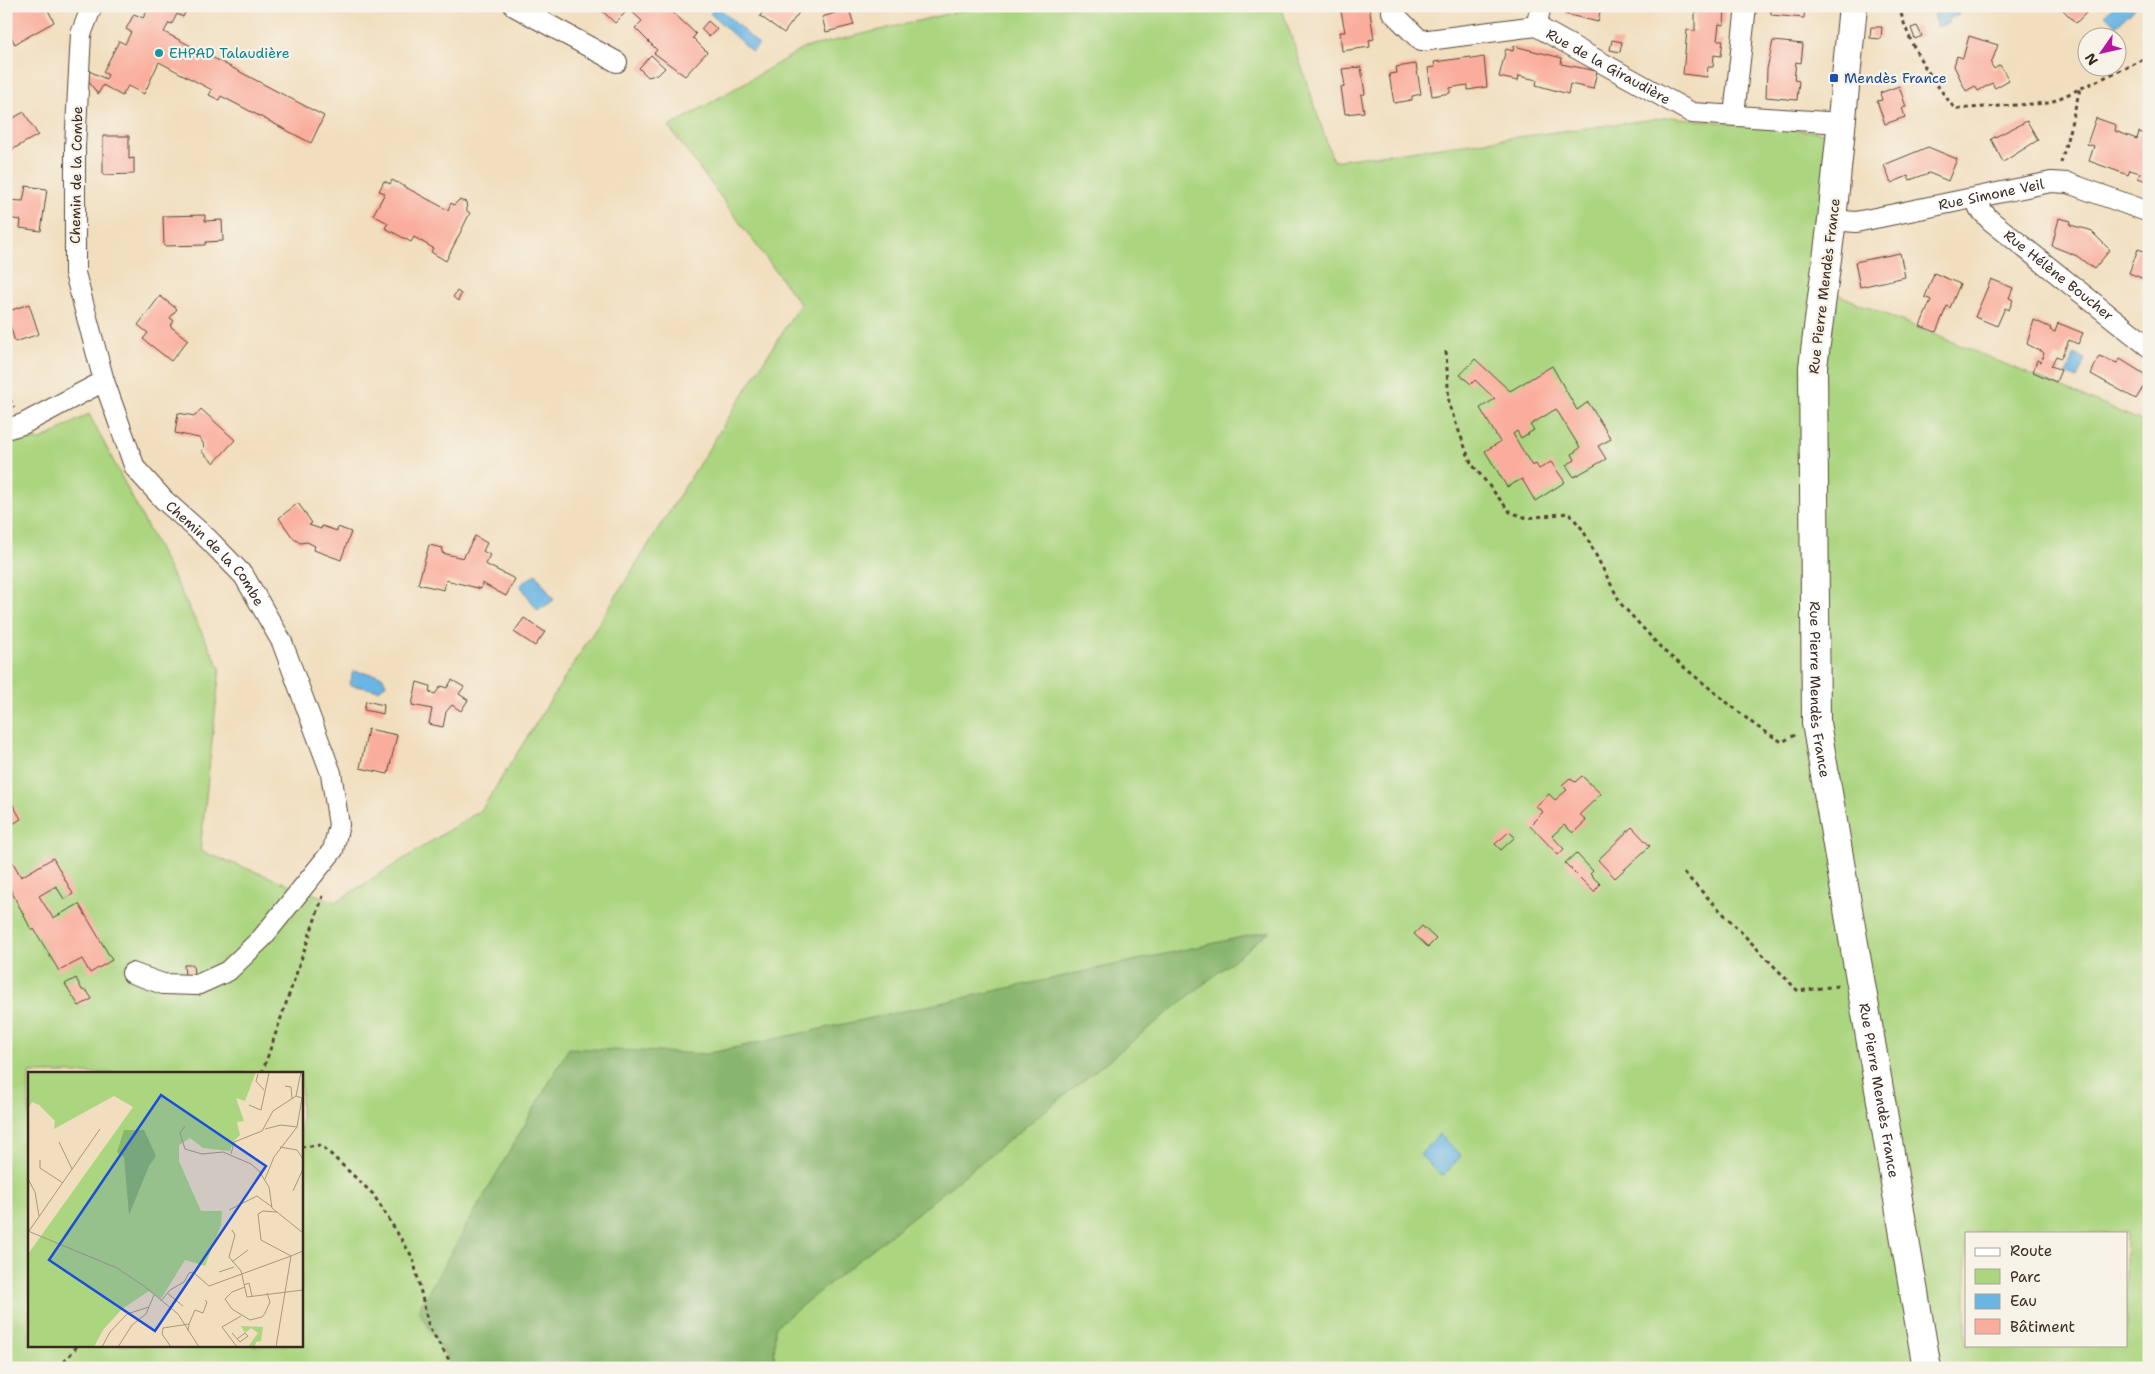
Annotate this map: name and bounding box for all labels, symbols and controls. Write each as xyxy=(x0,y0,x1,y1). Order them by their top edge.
street label: Rue de la Giraudière xyxy=(1543,24,1674,108)
north arrow xyxy=(2078,28,2128,78)
place label: EHPAD Talaudière xyxy=(169,44,290,62)
marker: EHPAD Talaudière xyxy=(153,47,165,59)
text: N xyxy=(2081,50,2102,69)
place label: Mendès France xyxy=(1844,69,1947,87)
marker: Mendès France xyxy=(1828,72,1840,84)
street label: Chemin de la Combe xyxy=(66,106,86,244)
street label: Rue Simone Veil xyxy=(1937,175,2046,214)
street label: Rue Pierre Mendès France xyxy=(1804,197,1844,375)
street label: Rue Hélène Boucher xyxy=(2000,226,2118,325)
street label: Chemin de la Combe xyxy=(162,497,268,609)
street label: Rue Pierre Mendès France xyxy=(1806,601,1834,779)
street label: Rue Pierre Mendès France xyxy=(1855,1002,1903,1179)
inset map xyxy=(28,1072,302,1346)
legend xyxy=(1965,1232,2128,1346)
text: Route xyxy=(2010,1241,2052,1261)
text: Parc xyxy=(2010,1267,2041,1287)
text: Eau xyxy=(2010,1291,2037,1311)
text: Bâtiment xyxy=(2010,1317,2075,1337)

